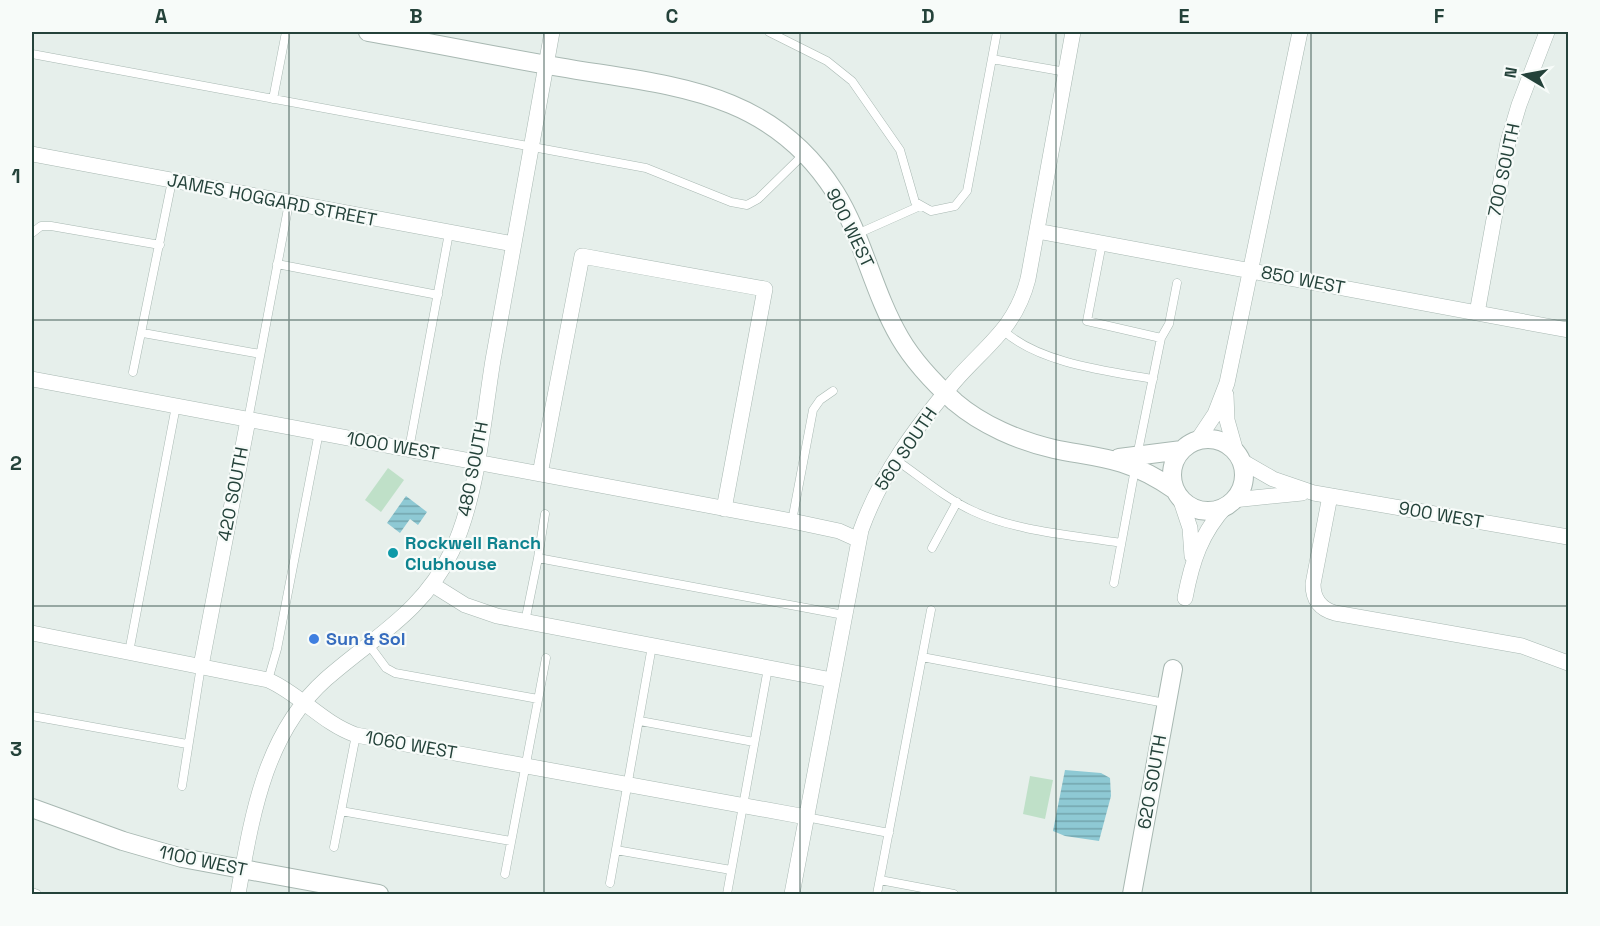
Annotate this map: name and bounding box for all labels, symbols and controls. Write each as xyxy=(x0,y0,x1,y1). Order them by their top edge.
text: A xyxy=(155,3,168,29)
text: B xyxy=(409,3,423,29)
text: C xyxy=(666,3,679,29)
text: D xyxy=(921,3,935,29)
text: E xyxy=(1178,3,1190,29)
text: F xyxy=(1434,3,1445,29)
north arrow xyxy=(1495,45,1555,105)
text: N xyxy=(1499,65,1522,80)
street label: 700 SOUTH xyxy=(1482,121,1525,219)
text: 1 xyxy=(11,163,21,189)
street label: JAMES HOGGARD STREET xyxy=(165,168,379,231)
street label: 900 WEST xyxy=(821,184,880,272)
street label: 850 WEST xyxy=(1259,260,1347,299)
street label: 560 SOUTH xyxy=(869,403,942,495)
street label: 480 SOUTH xyxy=(452,420,493,518)
street label: 1000 WEST xyxy=(345,426,442,465)
street label: 420 SOUTH xyxy=(212,445,253,543)
text: 2 xyxy=(10,450,22,476)
street label: 900 WEST xyxy=(1397,496,1486,533)
place label: Rockwell Ranch Clubhouse xyxy=(405,531,541,575)
marker: Rockwell Ranch Clubhouse xyxy=(386,546,400,560)
place label: Sun & Sol xyxy=(326,627,406,650)
marker: Sun & Sol xyxy=(307,632,321,646)
street label: 1060 WEST xyxy=(363,725,459,764)
street label: 620 SOUTH xyxy=(1132,733,1171,831)
text: 3 xyxy=(10,736,22,762)
street label: 1100 WEST xyxy=(157,840,250,881)

